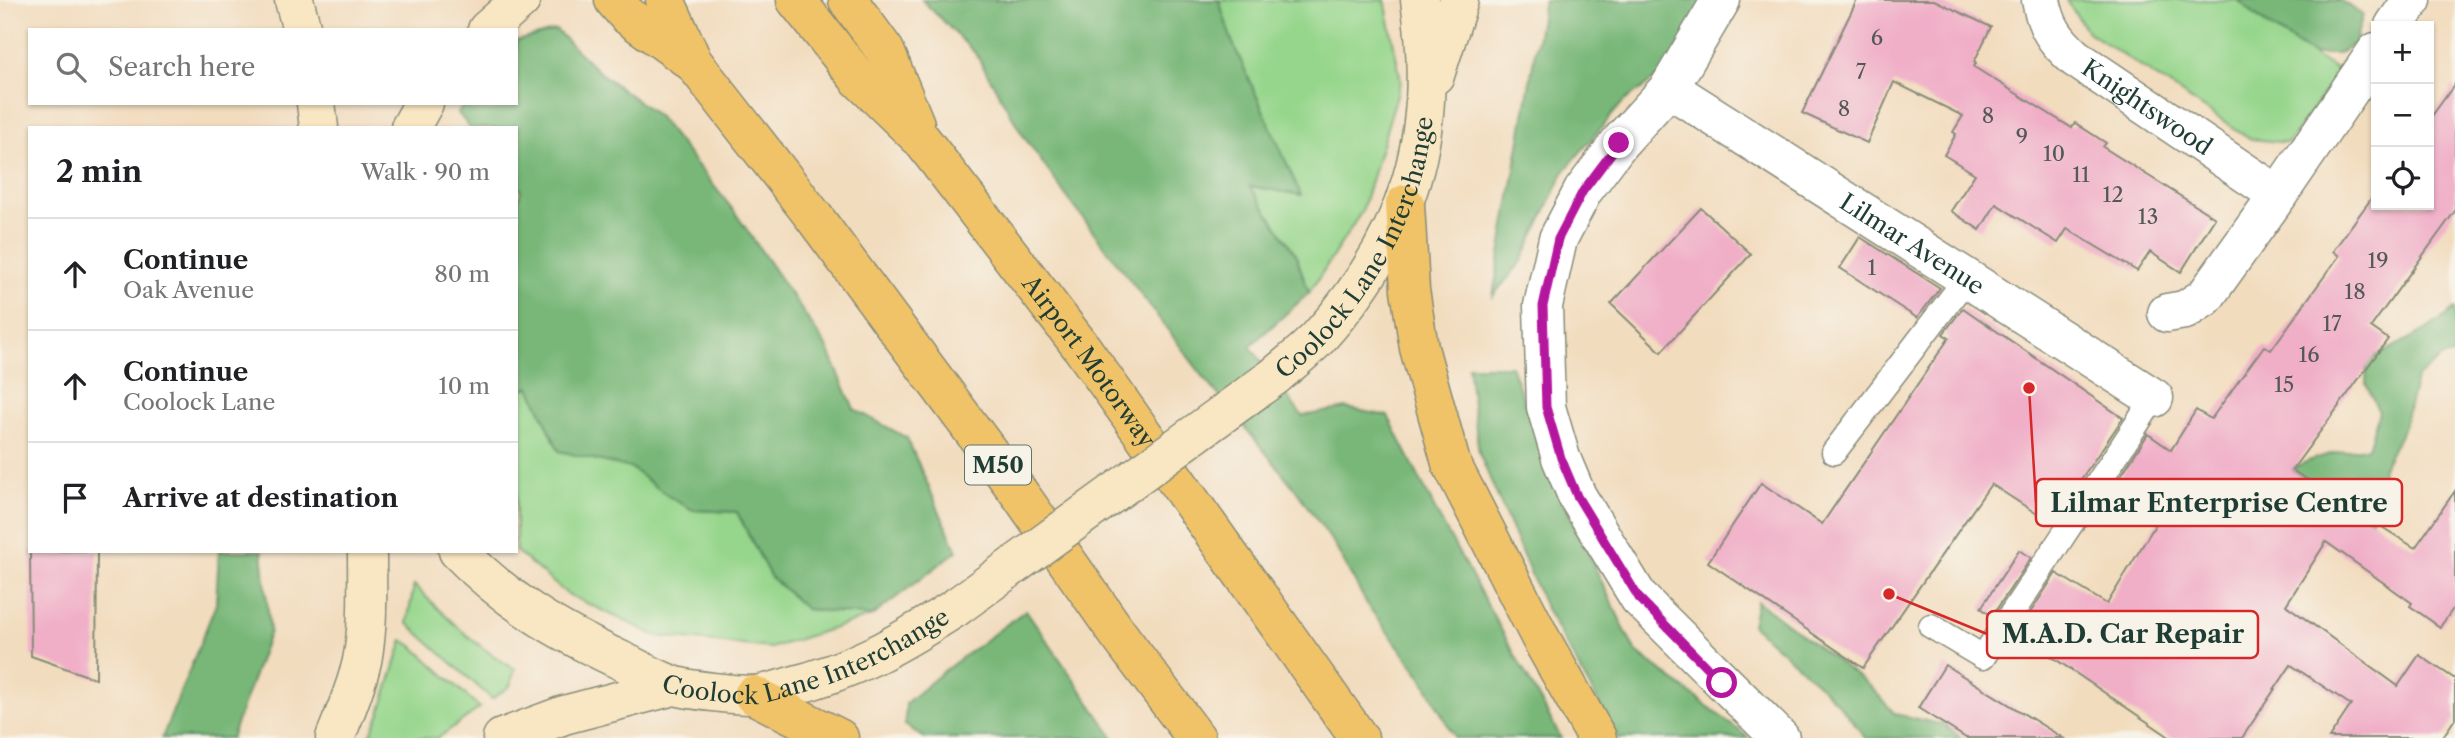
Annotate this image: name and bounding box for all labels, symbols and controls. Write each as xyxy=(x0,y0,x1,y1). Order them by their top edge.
map controls xyxy=(2371,21,2434,210)
button: + xyxy=(2371,21,2434,84)
house number: 6 xyxy=(1871,25,1883,50)
search box xyxy=(28,28,518,105)
icon: search xyxy=(52,48,90,86)
text: Search here xyxy=(108,51,255,83)
street label: Knightswood xyxy=(2077,53,2218,161)
house number: 7 xyxy=(1856,59,1867,84)
button: − xyxy=(2371,84,2434,147)
house number: 8 xyxy=(1838,96,1850,121)
house number: 8 xyxy=(1982,103,1994,128)
street label: Coolock Lane Interchange xyxy=(1269,115,1438,384)
house number: 9 xyxy=(2016,124,2028,149)
route end xyxy=(1603,127,1634,158)
house number: 10 xyxy=(2043,141,2065,166)
button: locate xyxy=(2371,147,2434,210)
text: 2 min xyxy=(56,153,142,190)
text: Walk · 90 m xyxy=(361,158,490,186)
house number: 11 xyxy=(2072,162,2090,187)
house number: 12 xyxy=(2103,182,2123,207)
street label: Lilmar Avenue xyxy=(1835,187,1990,300)
house number: 13 xyxy=(2138,204,2158,229)
text: Continue xyxy=(123,244,248,276)
house number: 19 xyxy=(2367,248,2389,273)
icon: ahead xyxy=(56,255,94,293)
house number: 1 xyxy=(1868,255,1877,280)
text: 80 m xyxy=(434,260,490,288)
street label: Airport Motorway xyxy=(1016,268,1162,453)
text: Oak Avenue xyxy=(123,276,254,304)
house number: 18 xyxy=(2344,279,2366,304)
house number: 17 xyxy=(2322,311,2342,336)
house number: 16 xyxy=(2298,342,2320,367)
text: Continue xyxy=(123,356,248,388)
icon: ahead xyxy=(56,367,94,405)
text: 10 m xyxy=(438,372,490,400)
house number: 15 xyxy=(2274,372,2294,397)
text: Coolock Lane xyxy=(123,388,275,416)
road number: M50 xyxy=(965,446,1031,485)
icon: arrive xyxy=(56,479,94,517)
callout: Lilmar Enterprise Centre xyxy=(2036,479,2402,526)
text: Arrive at destination xyxy=(123,482,398,514)
text: Lilmar Enterprise Centre xyxy=(2050,487,2388,519)
street label: Coolock Lane Interchange xyxy=(658,601,954,710)
callout: M.A.D. Car Repair xyxy=(1987,611,2258,658)
text: M.A.D. Car Repair xyxy=(2002,618,2245,650)
route start xyxy=(1706,667,1737,698)

